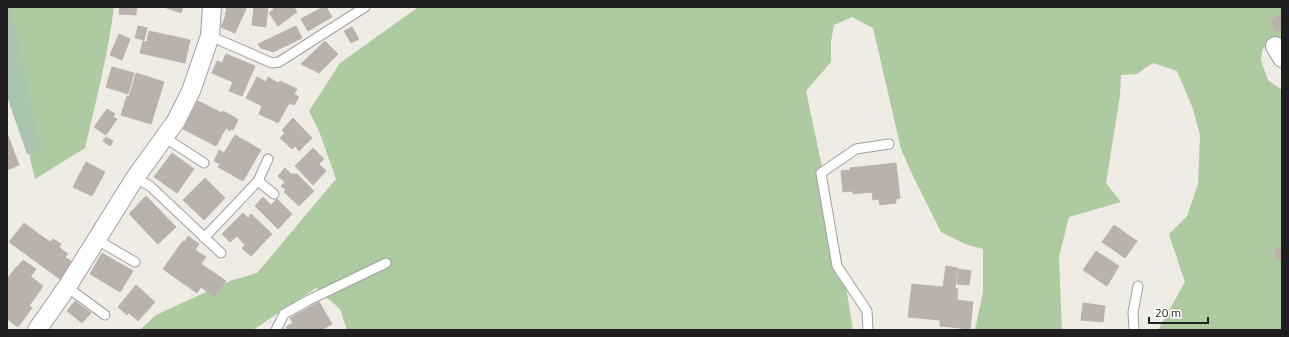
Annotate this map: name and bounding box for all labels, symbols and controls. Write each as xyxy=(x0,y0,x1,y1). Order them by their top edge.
scale bar xyxy=(1149,299,1208,325)
text: 20 m xyxy=(1155,303,1181,322)

